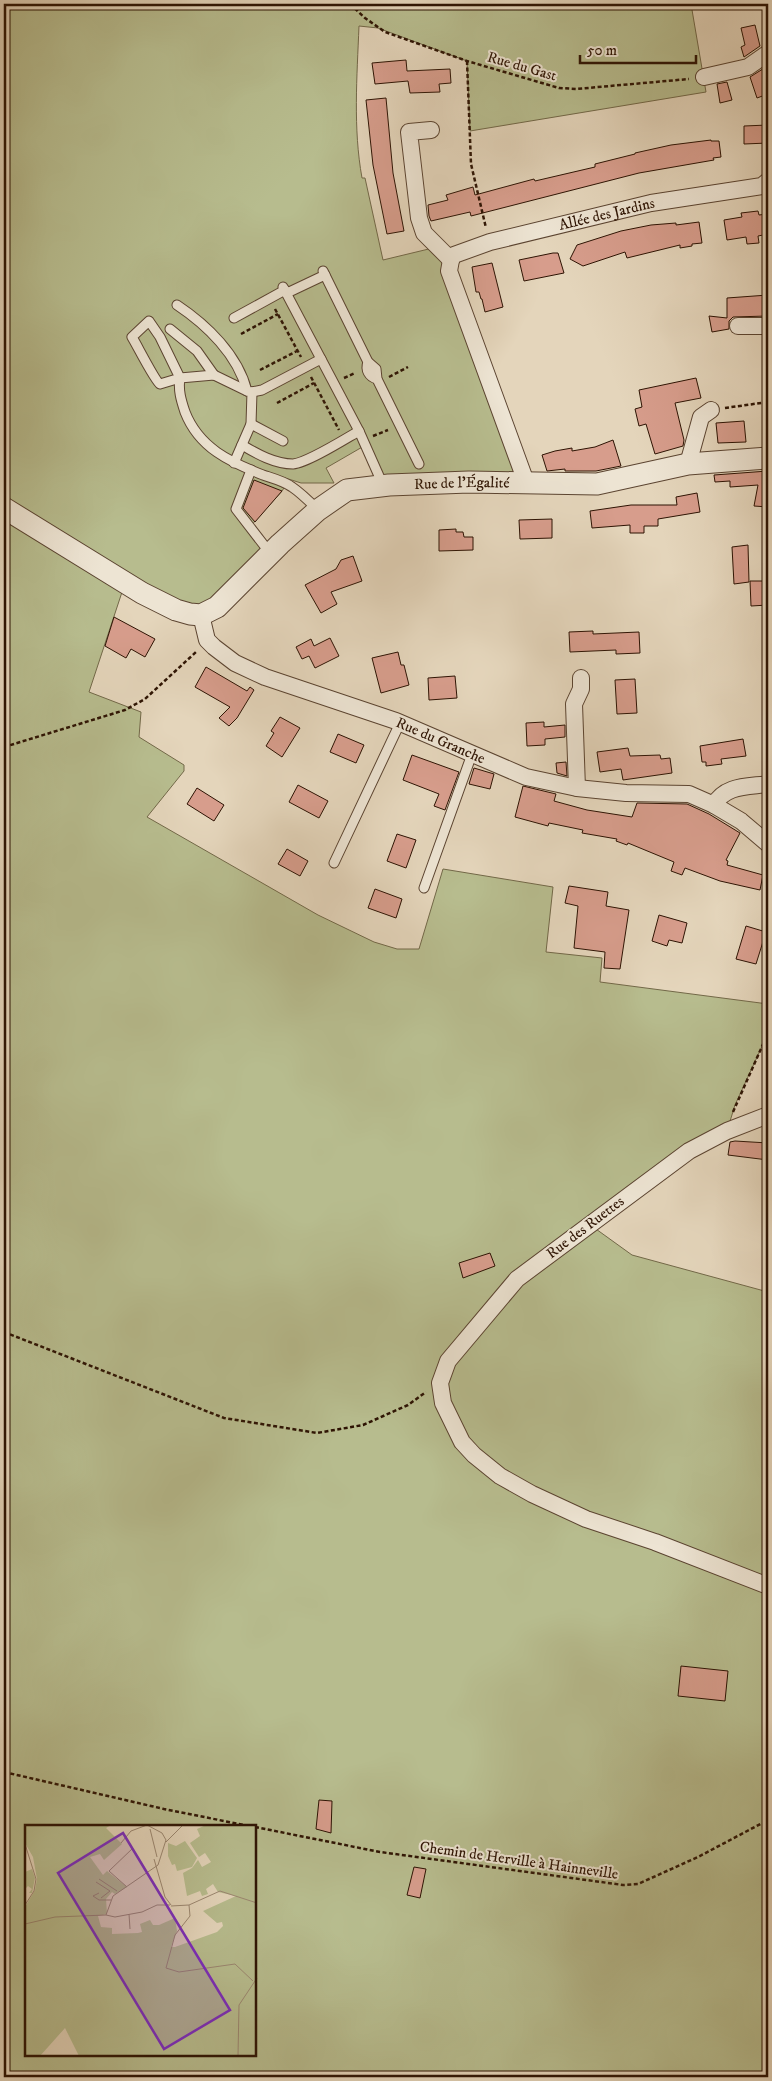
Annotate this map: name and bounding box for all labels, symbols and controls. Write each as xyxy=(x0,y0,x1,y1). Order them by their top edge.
scale bar xyxy=(580,32,696,64)
text: 50 m xyxy=(587,41,617,60)
street label: Rue du Gast xyxy=(485,48,559,85)
street label: Allée des Jardins xyxy=(557,194,656,235)
street label: Rue de l'Égalité xyxy=(414,473,510,494)
street label: Rue du Granche xyxy=(393,713,488,768)
street label: Rue des Ruettes xyxy=(543,1192,628,1263)
inset map xyxy=(25,1825,256,2056)
street label: Chemin de Herville à Hainneville xyxy=(418,1837,619,1884)

